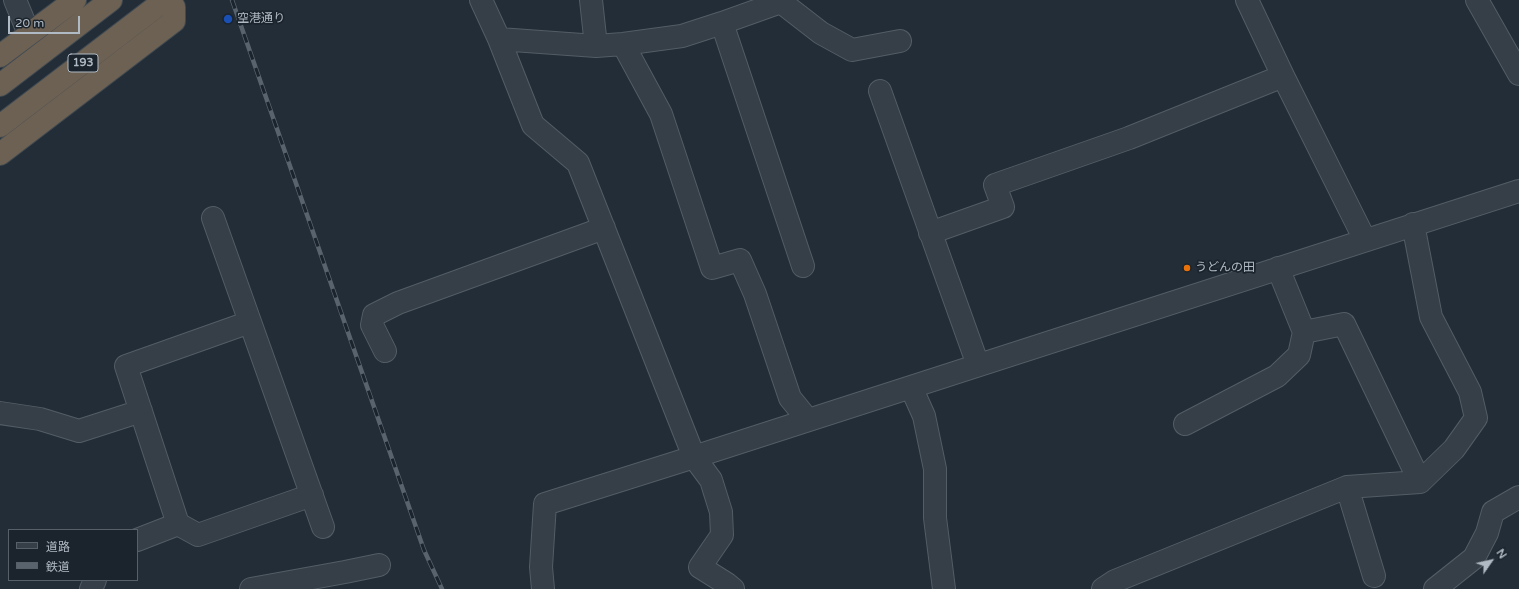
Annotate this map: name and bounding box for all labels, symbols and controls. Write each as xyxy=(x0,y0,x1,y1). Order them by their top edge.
scale bar xyxy=(10,8,82,34)
place label: 空港通り xyxy=(237,12,285,26)
marker: 空港通り xyxy=(222,13,234,25)
text: 20 m xyxy=(15,16,44,30)
road number: 193 xyxy=(68,54,98,72)
place label: うどんの田 xyxy=(1195,261,1255,275)
marker: うどんの田 xyxy=(1182,263,1192,273)
legend xyxy=(8,529,138,581)
text: 道路 xyxy=(46,540,70,554)
north arrow xyxy=(1471,541,1511,581)
text: N xyxy=(1494,547,1509,561)
text: 鉄道 xyxy=(46,560,70,574)

